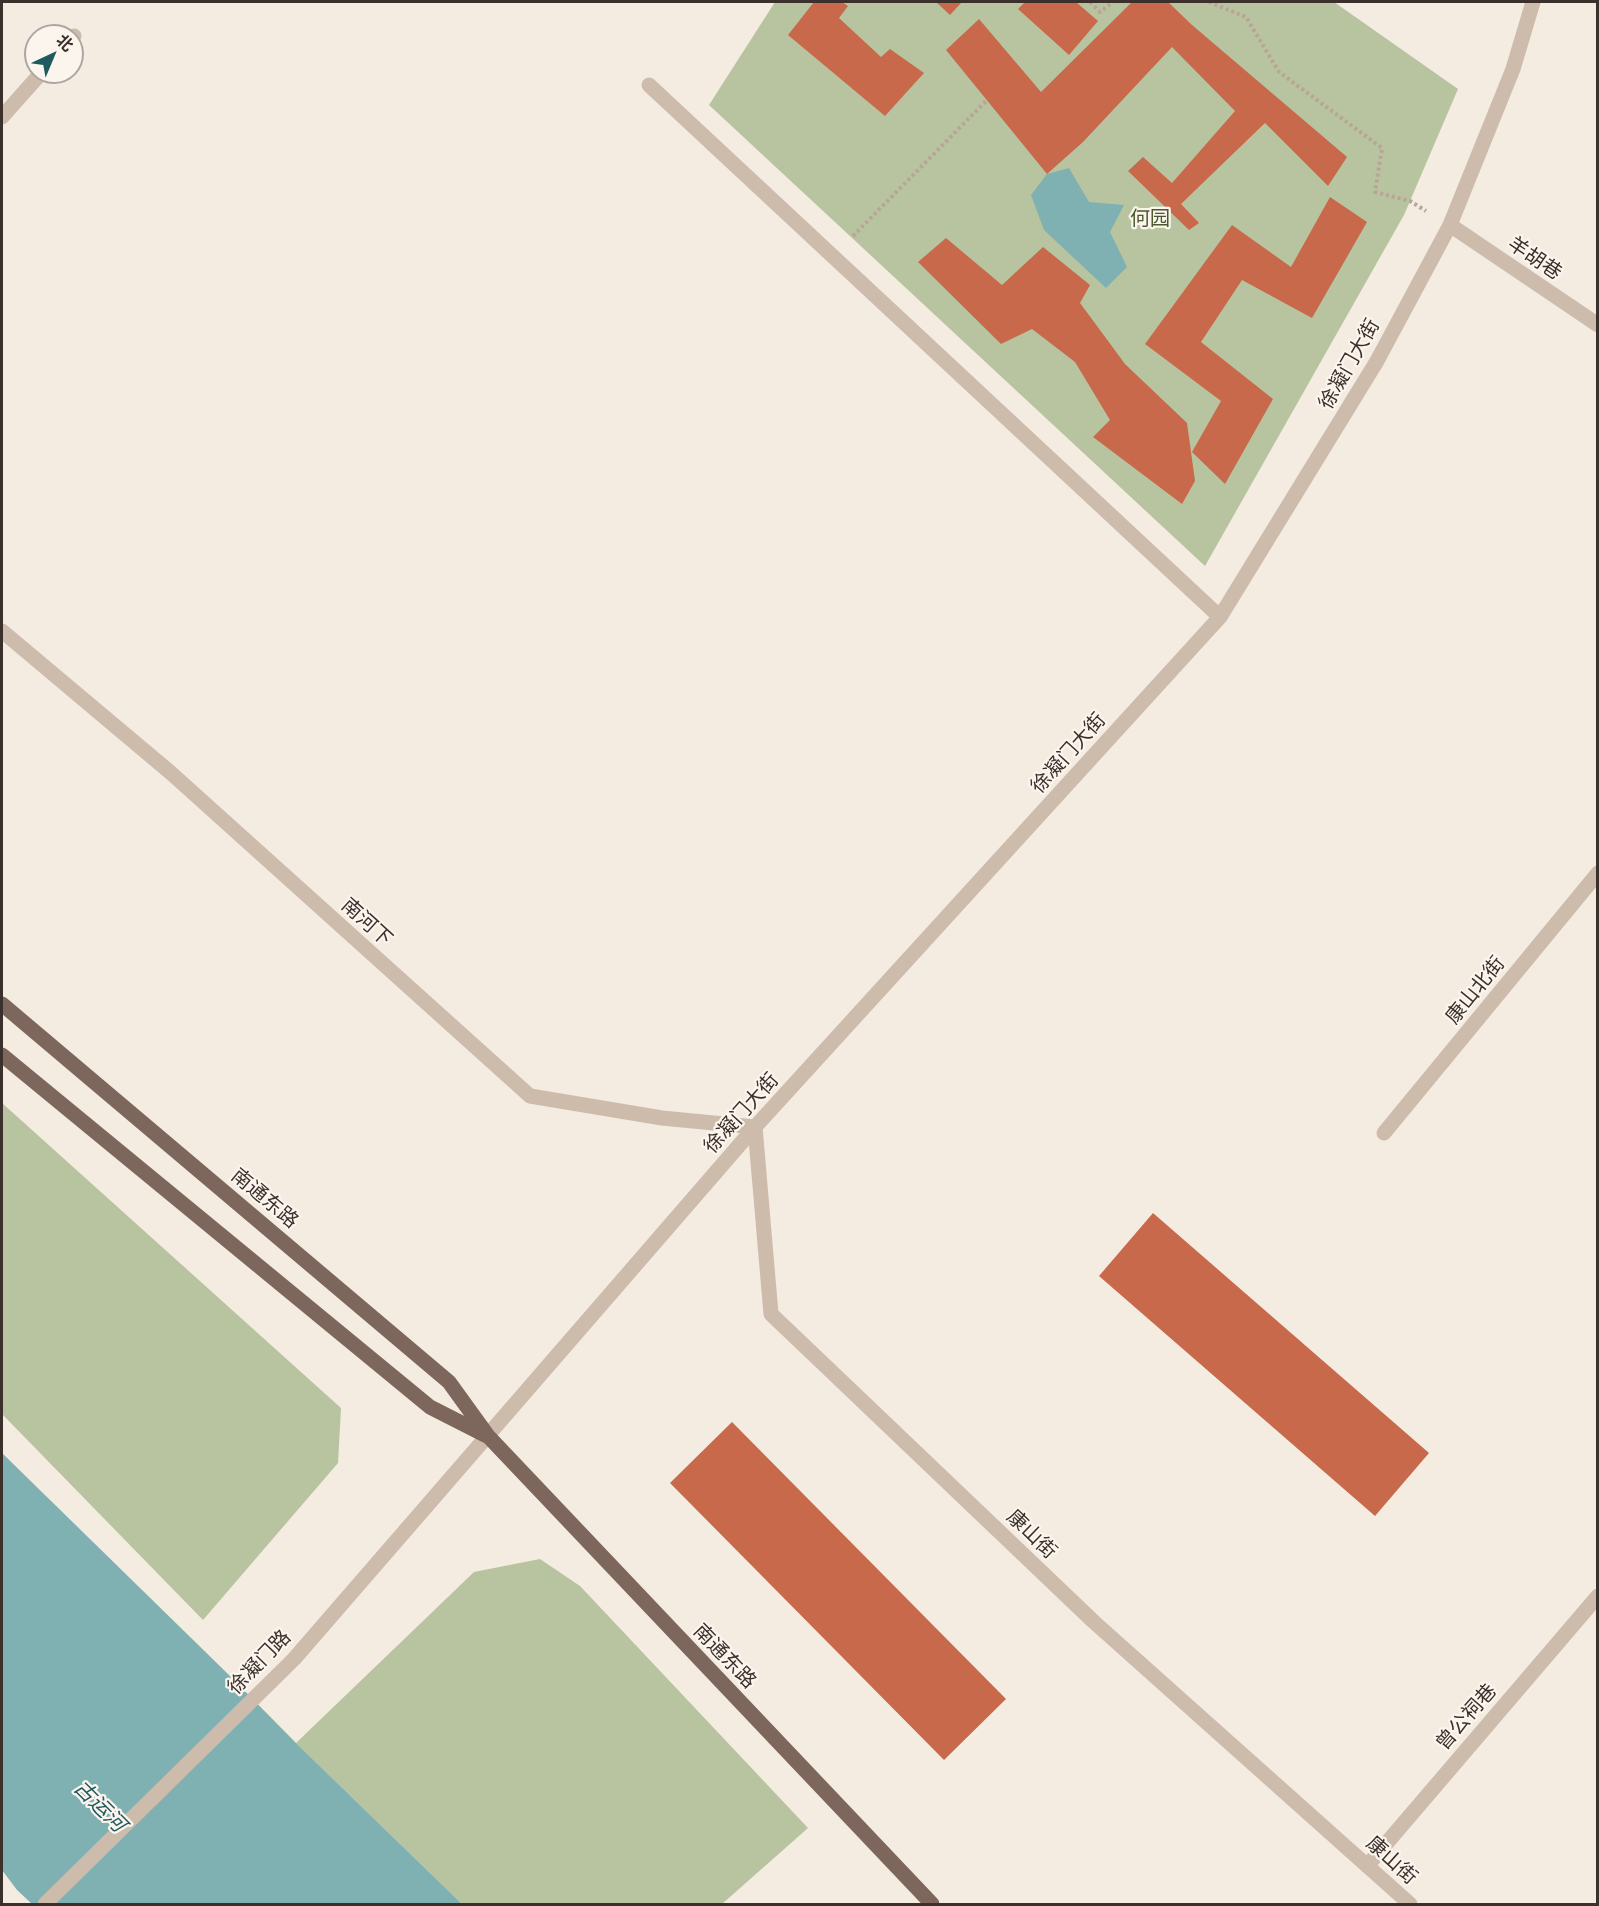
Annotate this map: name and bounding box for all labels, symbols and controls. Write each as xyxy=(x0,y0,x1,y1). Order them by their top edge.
north arrow xyxy=(24,24,84,84)
text: 北 xyxy=(53,30,78,55)
park label: 何园 xyxy=(1130,206,1170,230)
street label: 羊胡巷 xyxy=(1503,231,1567,285)
street label: 徐凝门大街 xyxy=(1314,315,1384,413)
street label: 徐凝门大街 xyxy=(1026,708,1110,798)
street label: 南河下 xyxy=(337,893,397,951)
street label: 康山北街 xyxy=(1441,951,1509,1029)
street label: 徐凝门大街 xyxy=(699,1068,783,1158)
street label: 南通东路 xyxy=(227,1163,303,1233)
street label: 康山街 xyxy=(1002,1505,1062,1563)
street label: 南通东路 xyxy=(689,1619,761,1693)
street label: 徐凝门路 xyxy=(223,1625,295,1699)
street label: 曾公祠巷 xyxy=(1431,1679,1501,1755)
water label: 古运河 xyxy=(69,1775,131,1837)
street label: 康山街 xyxy=(1362,1831,1422,1889)

